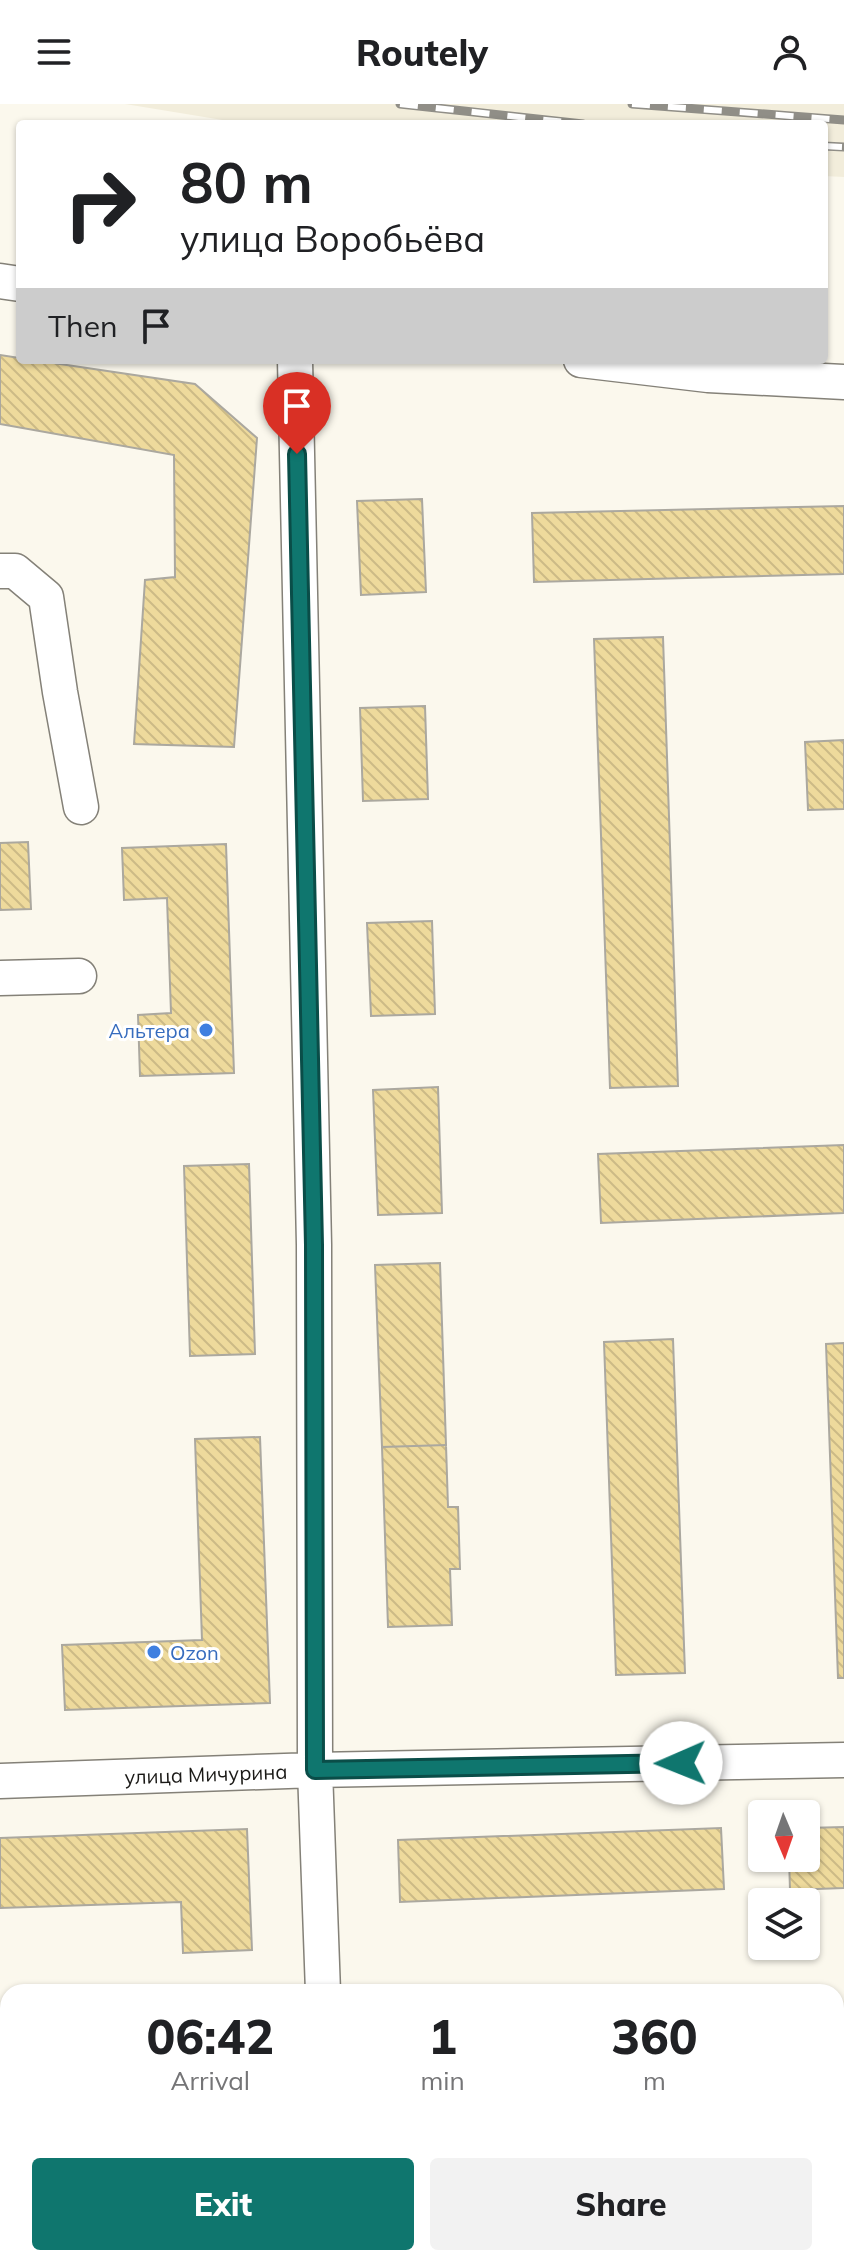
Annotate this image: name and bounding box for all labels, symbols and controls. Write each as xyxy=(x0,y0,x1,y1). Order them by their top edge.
icon: menu xyxy=(32,30,76,74)
text: Routely xyxy=(356,30,488,75)
icon: person xyxy=(768,30,812,74)
text: 80 m xyxy=(180,147,313,217)
icon: right xyxy=(48,152,152,256)
text: улица Воробьёва xyxy=(180,216,485,261)
icon: arrive xyxy=(134,304,178,348)
text: Then xyxy=(48,307,118,345)
pin xyxy=(263,372,331,454)
icon: arrive xyxy=(275,384,319,428)
place label: Альтера xyxy=(109,1018,190,1043)
marker: Альтера xyxy=(197,1021,215,1039)
place label: Ozon xyxy=(170,1640,219,1665)
marker: Ozon xyxy=(145,1643,163,1661)
position arrow xyxy=(639,1721,723,1805)
street label: улица Мичурина xyxy=(124,1759,288,1789)
north arrow xyxy=(748,1800,820,1872)
map controls xyxy=(748,1800,820,1960)
button: layers xyxy=(748,1888,820,1960)
text: 06:42 xyxy=(146,2006,274,2066)
text: 1 xyxy=(428,2006,457,2066)
text: 360 xyxy=(611,2006,698,2066)
text: Arrival xyxy=(170,2064,250,2097)
text: min xyxy=(421,2064,465,2097)
text: m xyxy=(643,2064,666,2097)
button: Exit xyxy=(32,2158,414,2250)
button: Share xyxy=(430,2158,812,2250)

